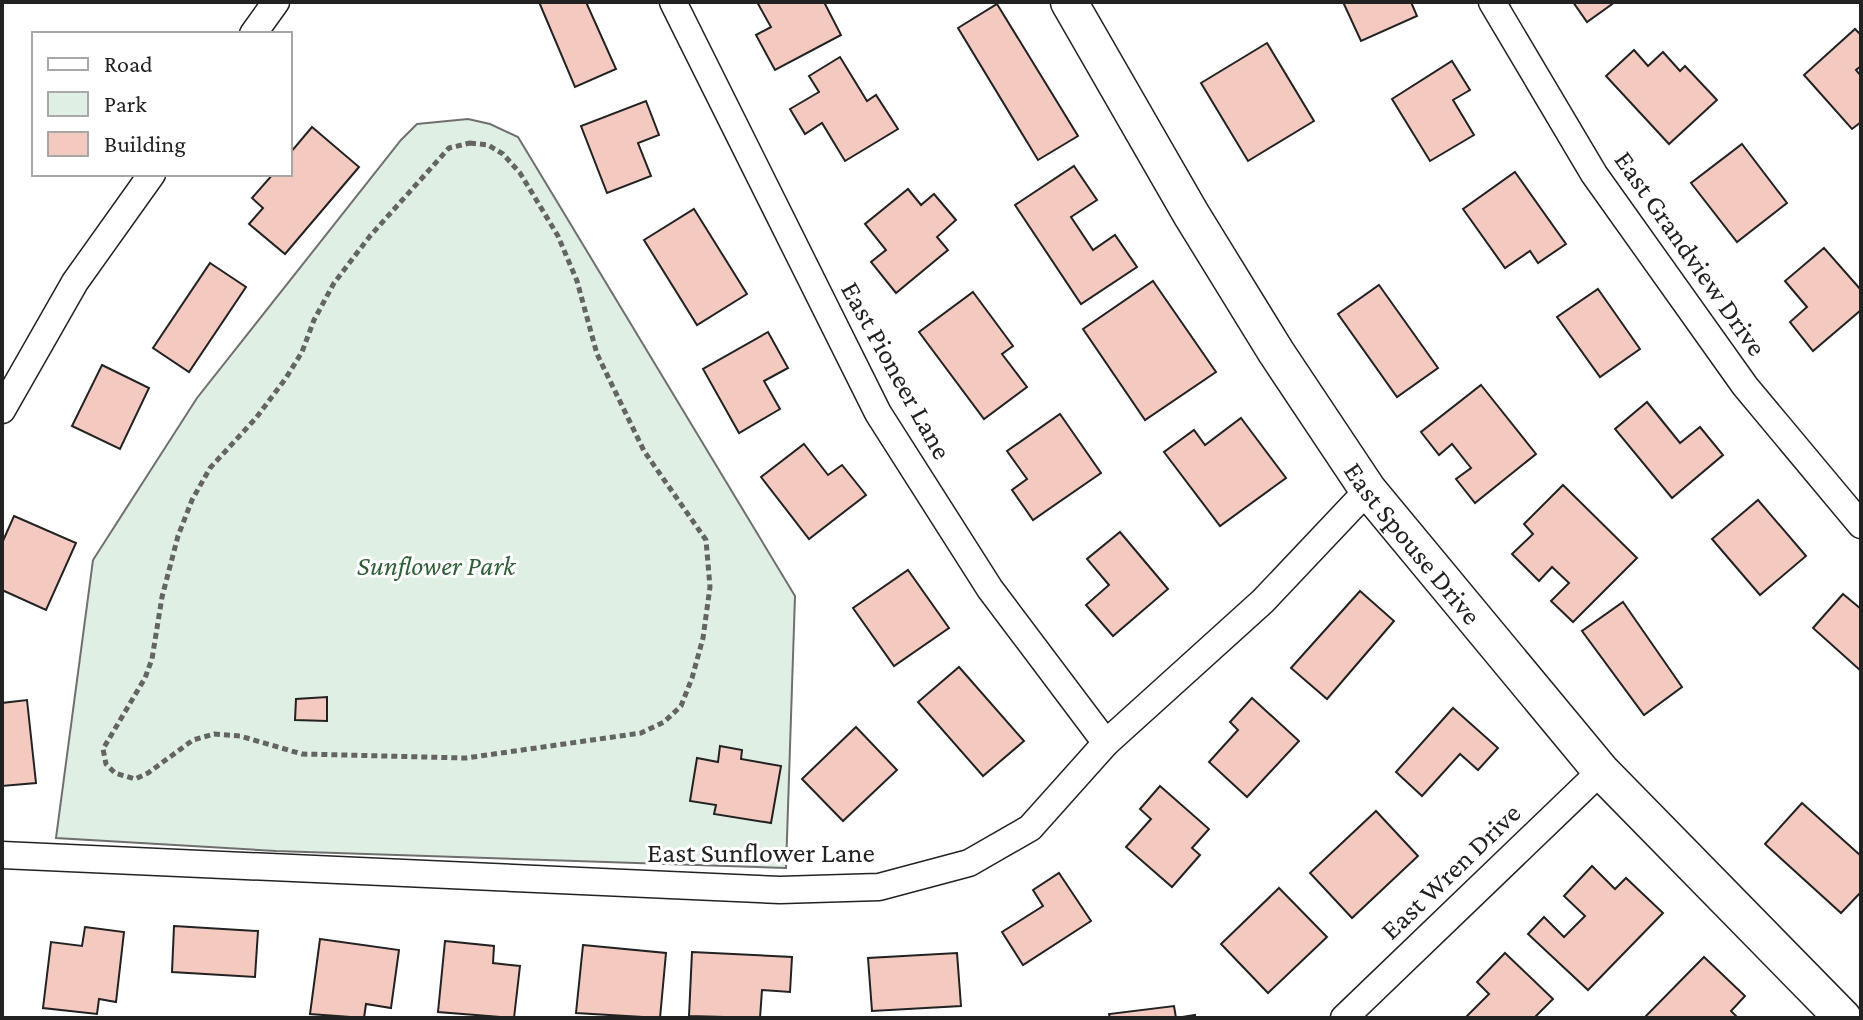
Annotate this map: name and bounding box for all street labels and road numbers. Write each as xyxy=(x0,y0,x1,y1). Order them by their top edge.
street label: East Grandview Drive xyxy=(1608,145,1773,362)
street label: East Pioneer Lane xyxy=(835,276,958,464)
street label: East Spouse Drive xyxy=(1338,456,1488,631)
street label: East Wren Drive xyxy=(1374,797,1526,946)
street label: East Sunflower Lane xyxy=(647,837,875,868)

